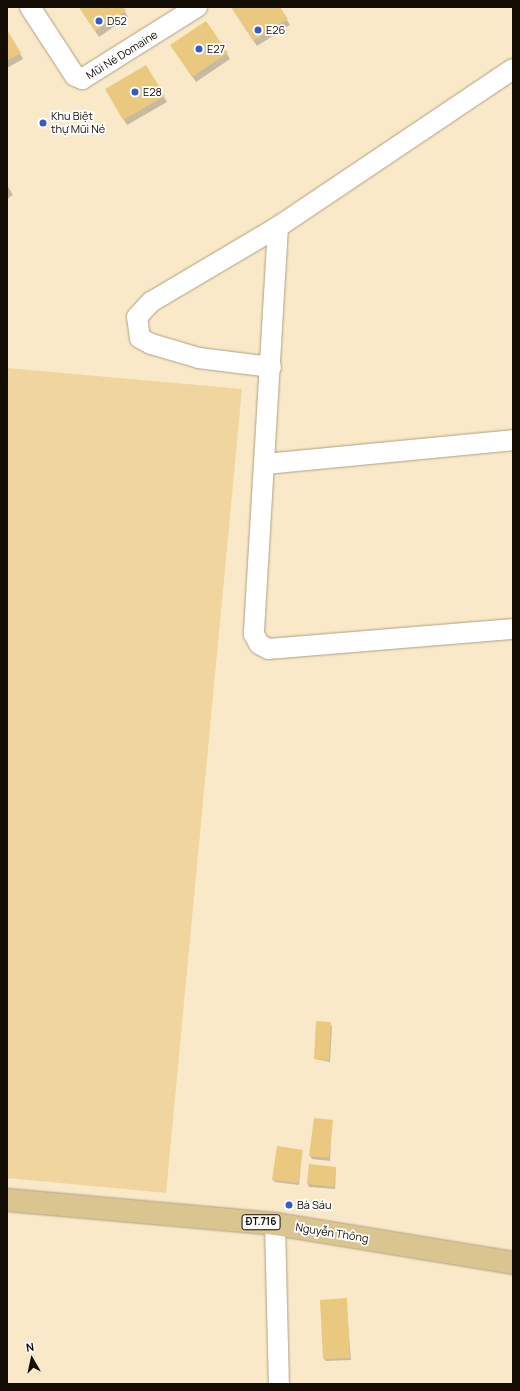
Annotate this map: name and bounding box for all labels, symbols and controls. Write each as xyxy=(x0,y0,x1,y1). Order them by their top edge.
place label: D52 xyxy=(107,14,127,28)
marker: D52 xyxy=(94,16,104,26)
place label: E26 xyxy=(266,23,285,37)
marker: E26 xyxy=(253,25,263,35)
street label: Mũi Né Domaine xyxy=(84,28,160,82)
place label: E27 xyxy=(207,42,225,56)
marker: E27 xyxy=(194,44,204,54)
place label: E28 xyxy=(143,85,162,99)
marker: E28 xyxy=(130,87,140,97)
place label: Khu Biệt thự Mũi Né xyxy=(51,110,105,136)
marker: Khu Biệt thự Mũi Né xyxy=(38,118,48,128)
place label: Bà Sáu xyxy=(297,1198,331,1212)
marker: Bà Sáu xyxy=(284,1200,294,1210)
road number: ĐT.716 xyxy=(241,1214,281,1230)
street label: Nguyễn Thông xyxy=(295,1221,369,1245)
north arrow xyxy=(12,1339,52,1379)
text: N xyxy=(25,1339,35,1355)

